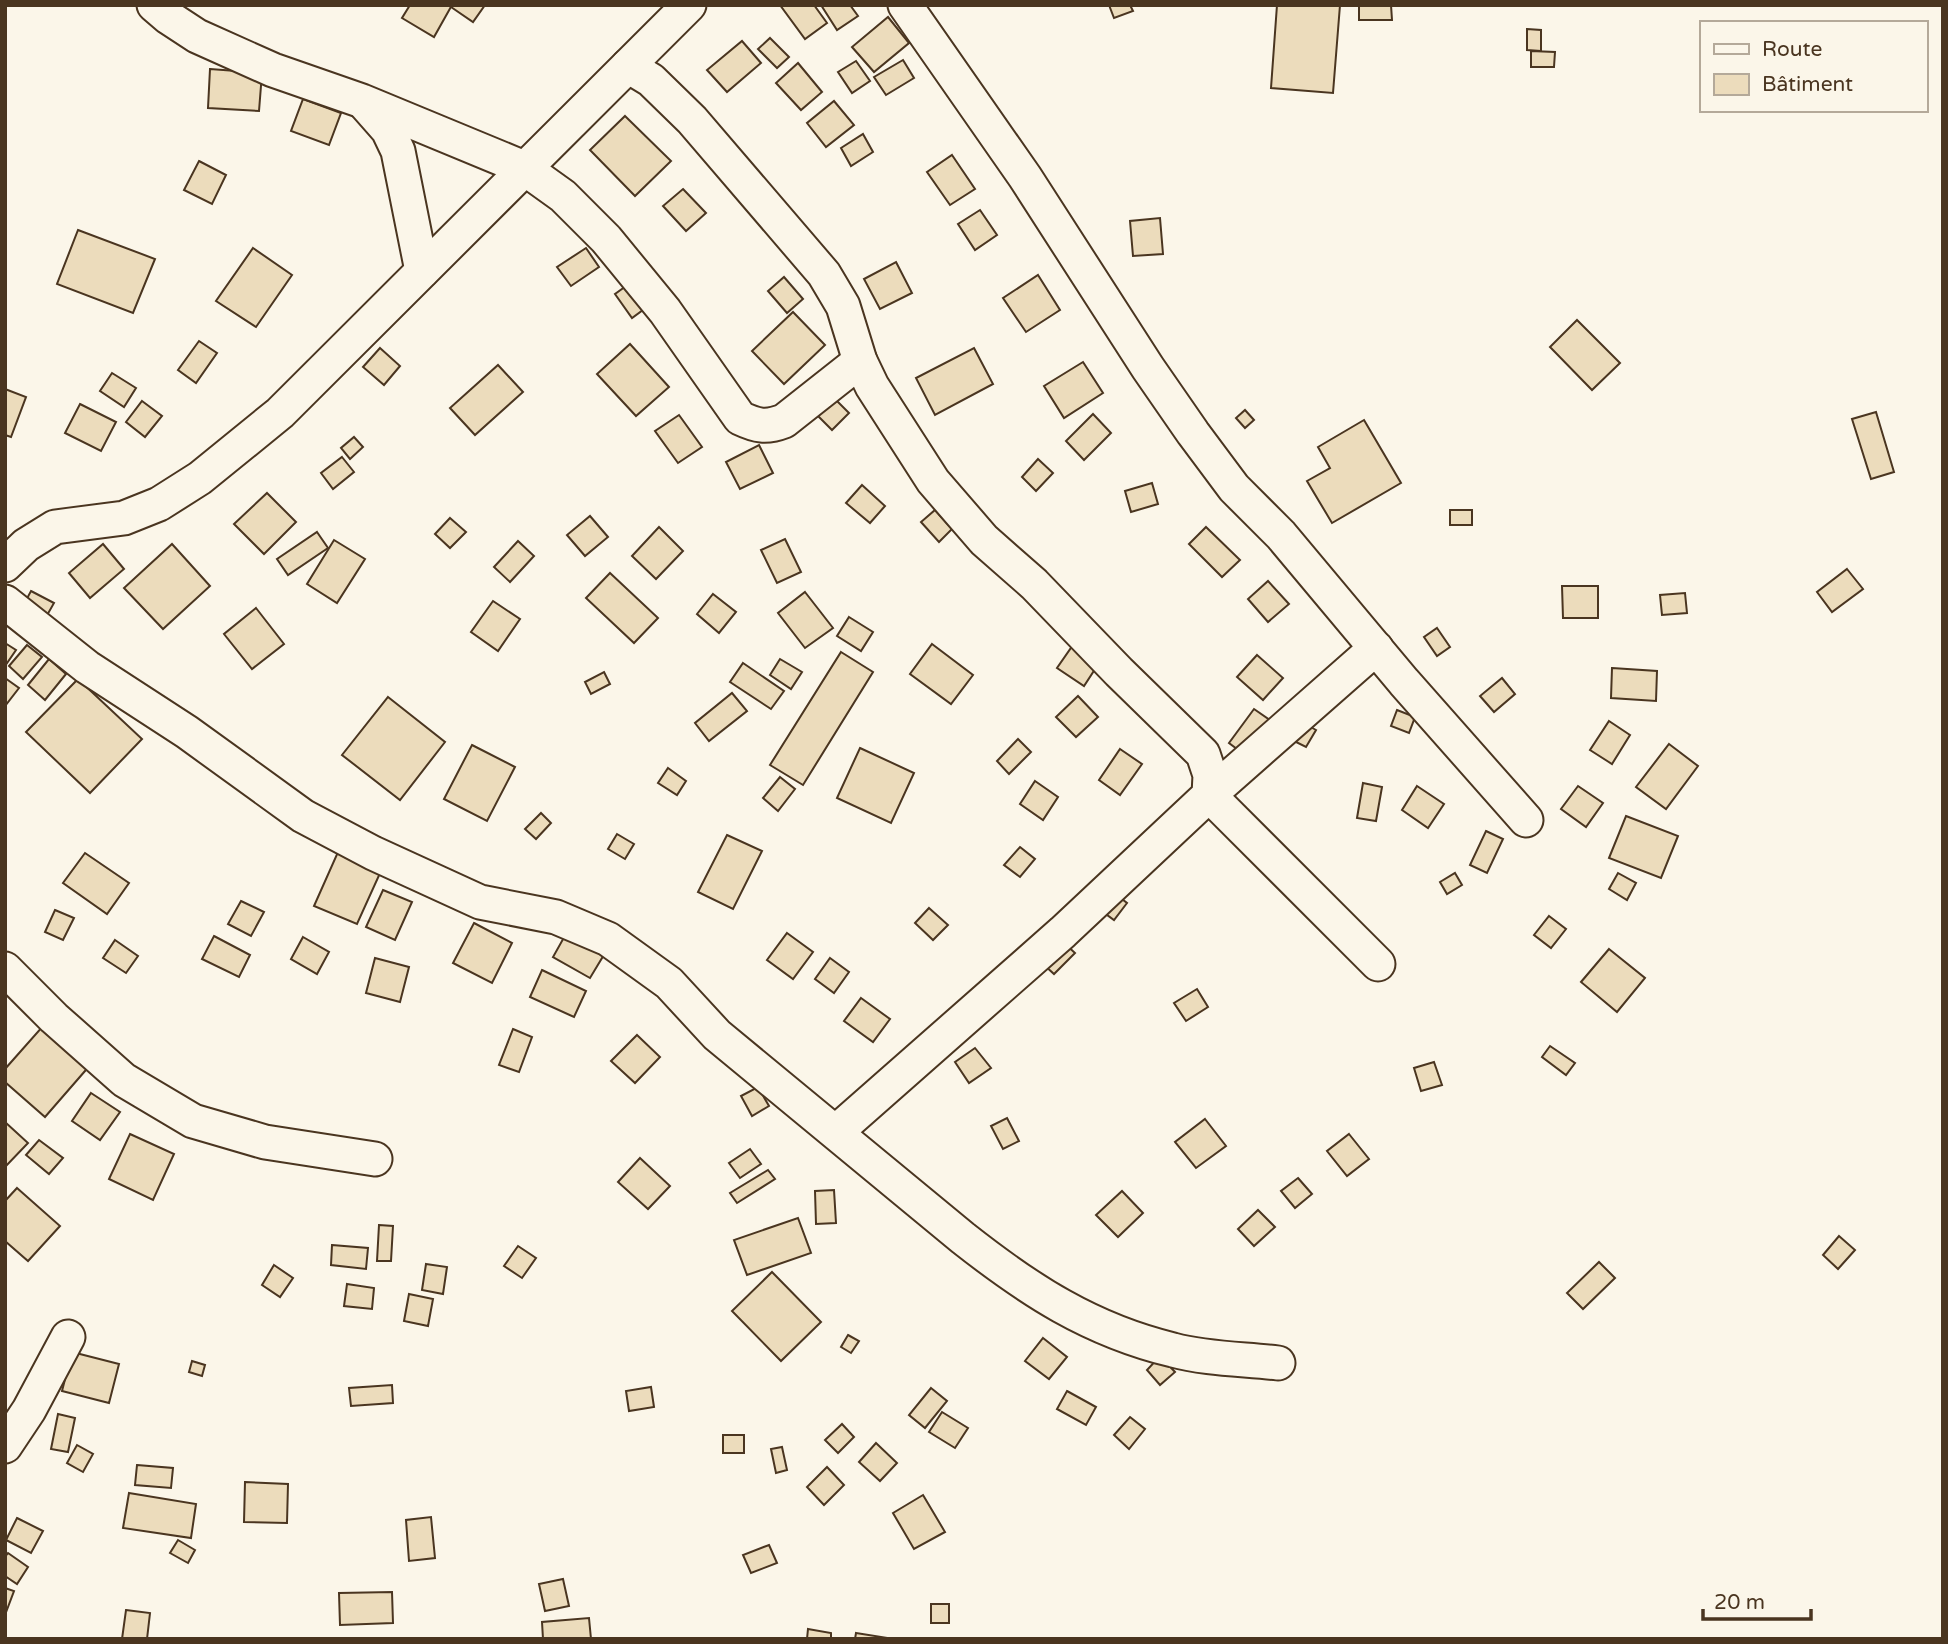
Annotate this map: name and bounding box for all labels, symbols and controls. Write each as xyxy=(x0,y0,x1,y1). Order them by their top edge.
legend xyxy=(1700,21,1927,112)
text: Route xyxy=(1762,37,1822,62)
text: Bâtiment xyxy=(1762,72,1853,97)
scale bar xyxy=(1703,1578,1812,1622)
text: 20 m xyxy=(1714,1590,1765,1615)

